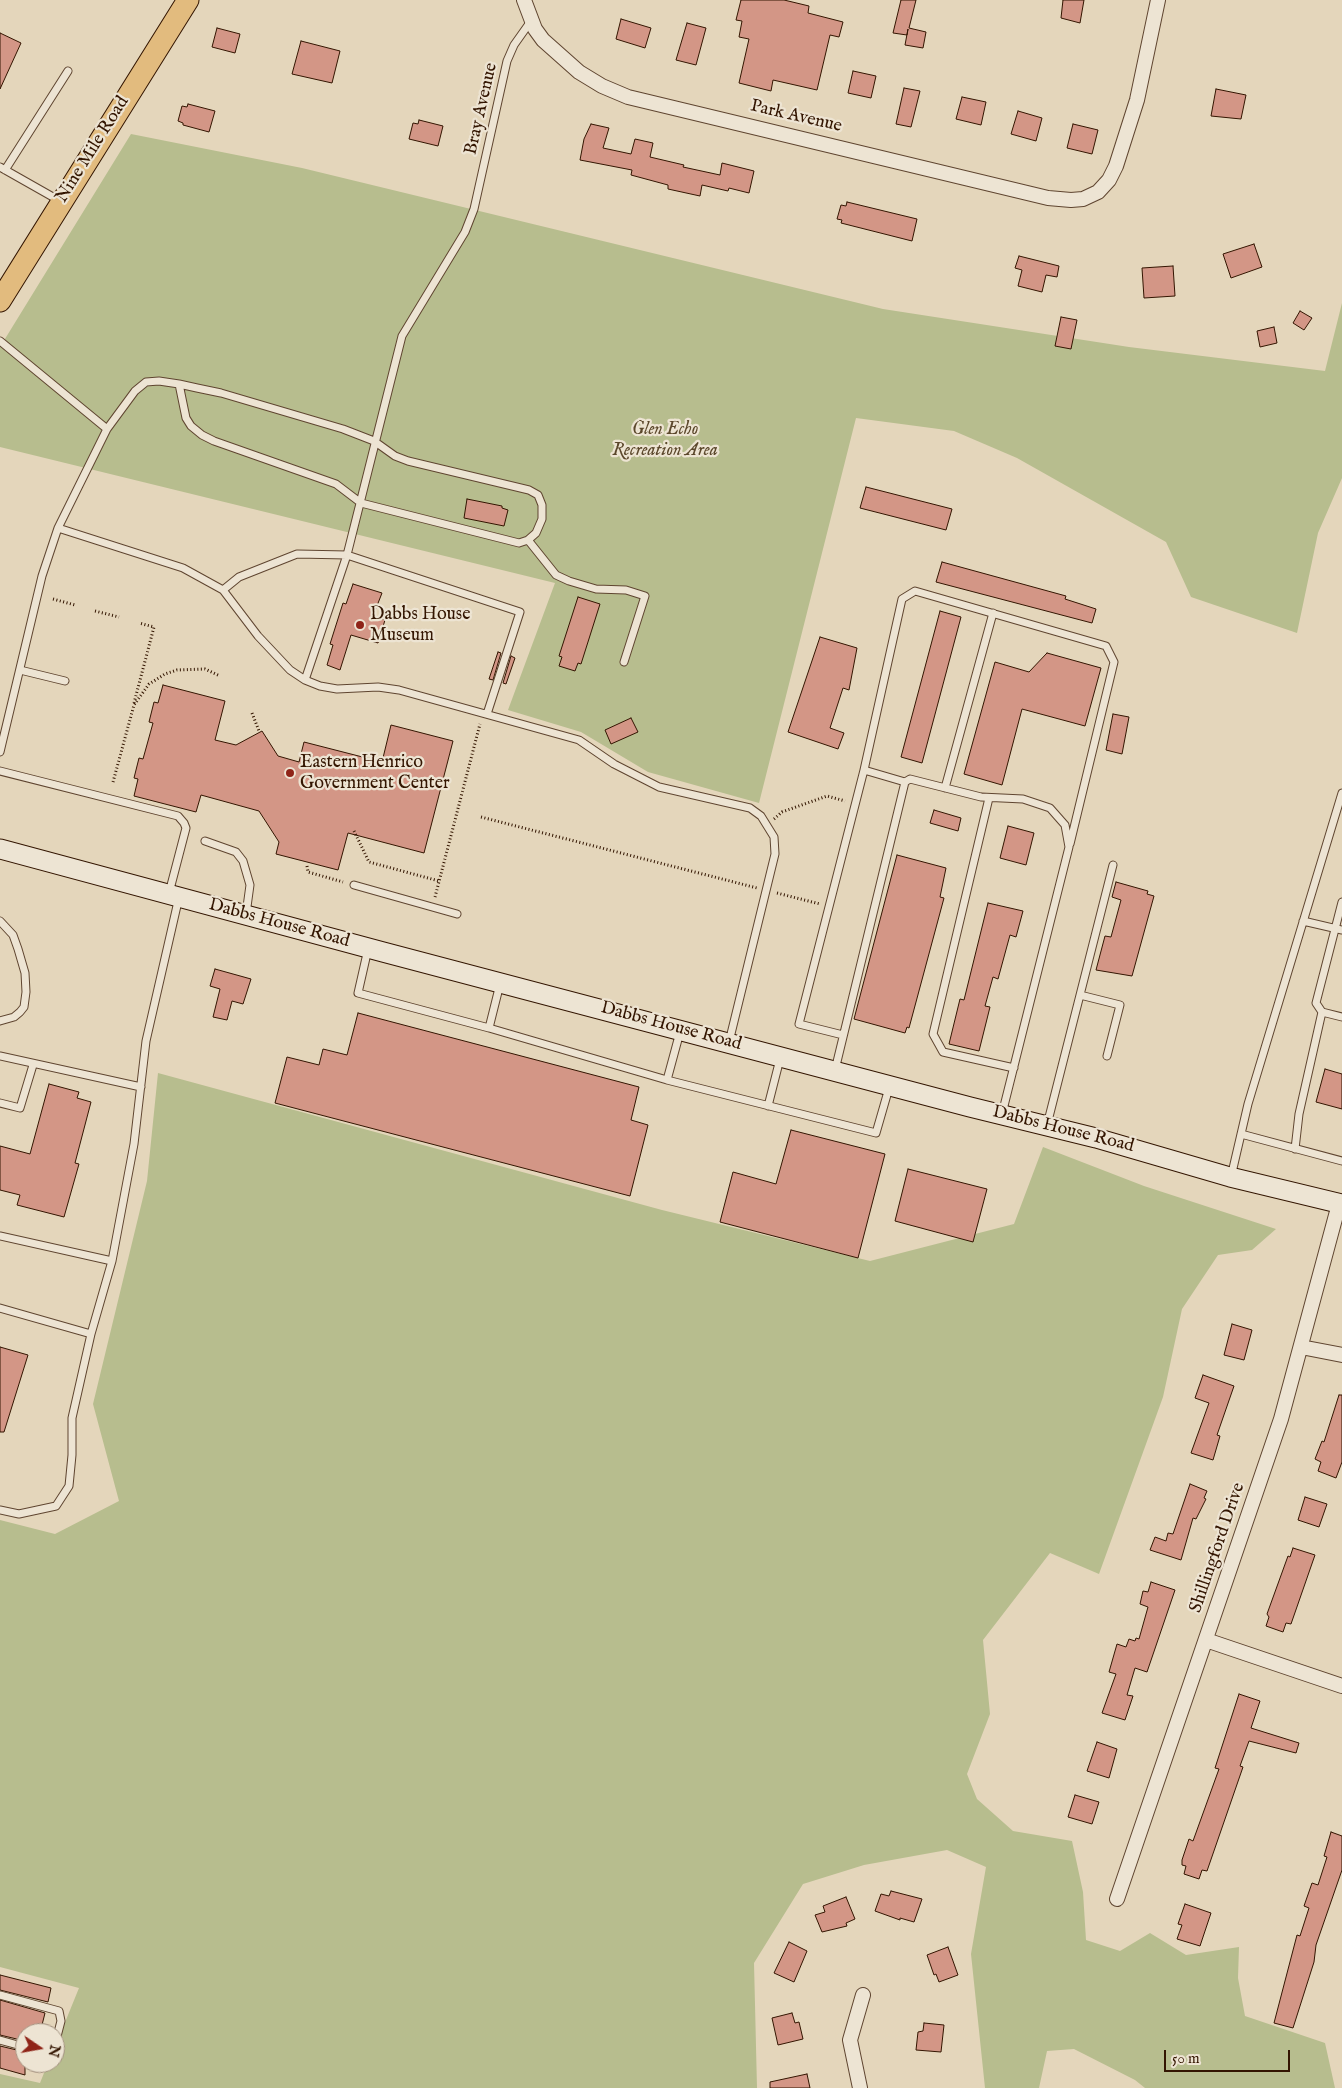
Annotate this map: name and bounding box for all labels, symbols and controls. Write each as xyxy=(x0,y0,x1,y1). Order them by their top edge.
street label: Bray Avenue xyxy=(461,61,503,157)
street label: Nine Mile Road xyxy=(52,93,134,207)
street label: Park Avenue xyxy=(748,96,844,138)
park label: Glen Echo Recreation Area xyxy=(612,419,718,462)
place label: Dabbs House Museum xyxy=(370,604,470,646)
marker: Dabbs House Museum xyxy=(354,619,366,631)
place label: Eastern Henrico Government Center xyxy=(300,752,450,794)
marker: Eastern Henrico Government Center xyxy=(284,767,296,779)
street label: Dabbs House Road xyxy=(206,895,352,953)
street label: Dabbs House Road xyxy=(598,998,744,1056)
street label: Dabbs House Road xyxy=(990,1102,1136,1158)
street label: Shillingford Drive xyxy=(1186,1480,1250,1616)
north arrow xyxy=(15,2023,65,2073)
scale bar xyxy=(1167,2040,1293,2072)
text: N xyxy=(44,2043,64,2059)
text: 50 m xyxy=(1172,2049,1200,2068)

